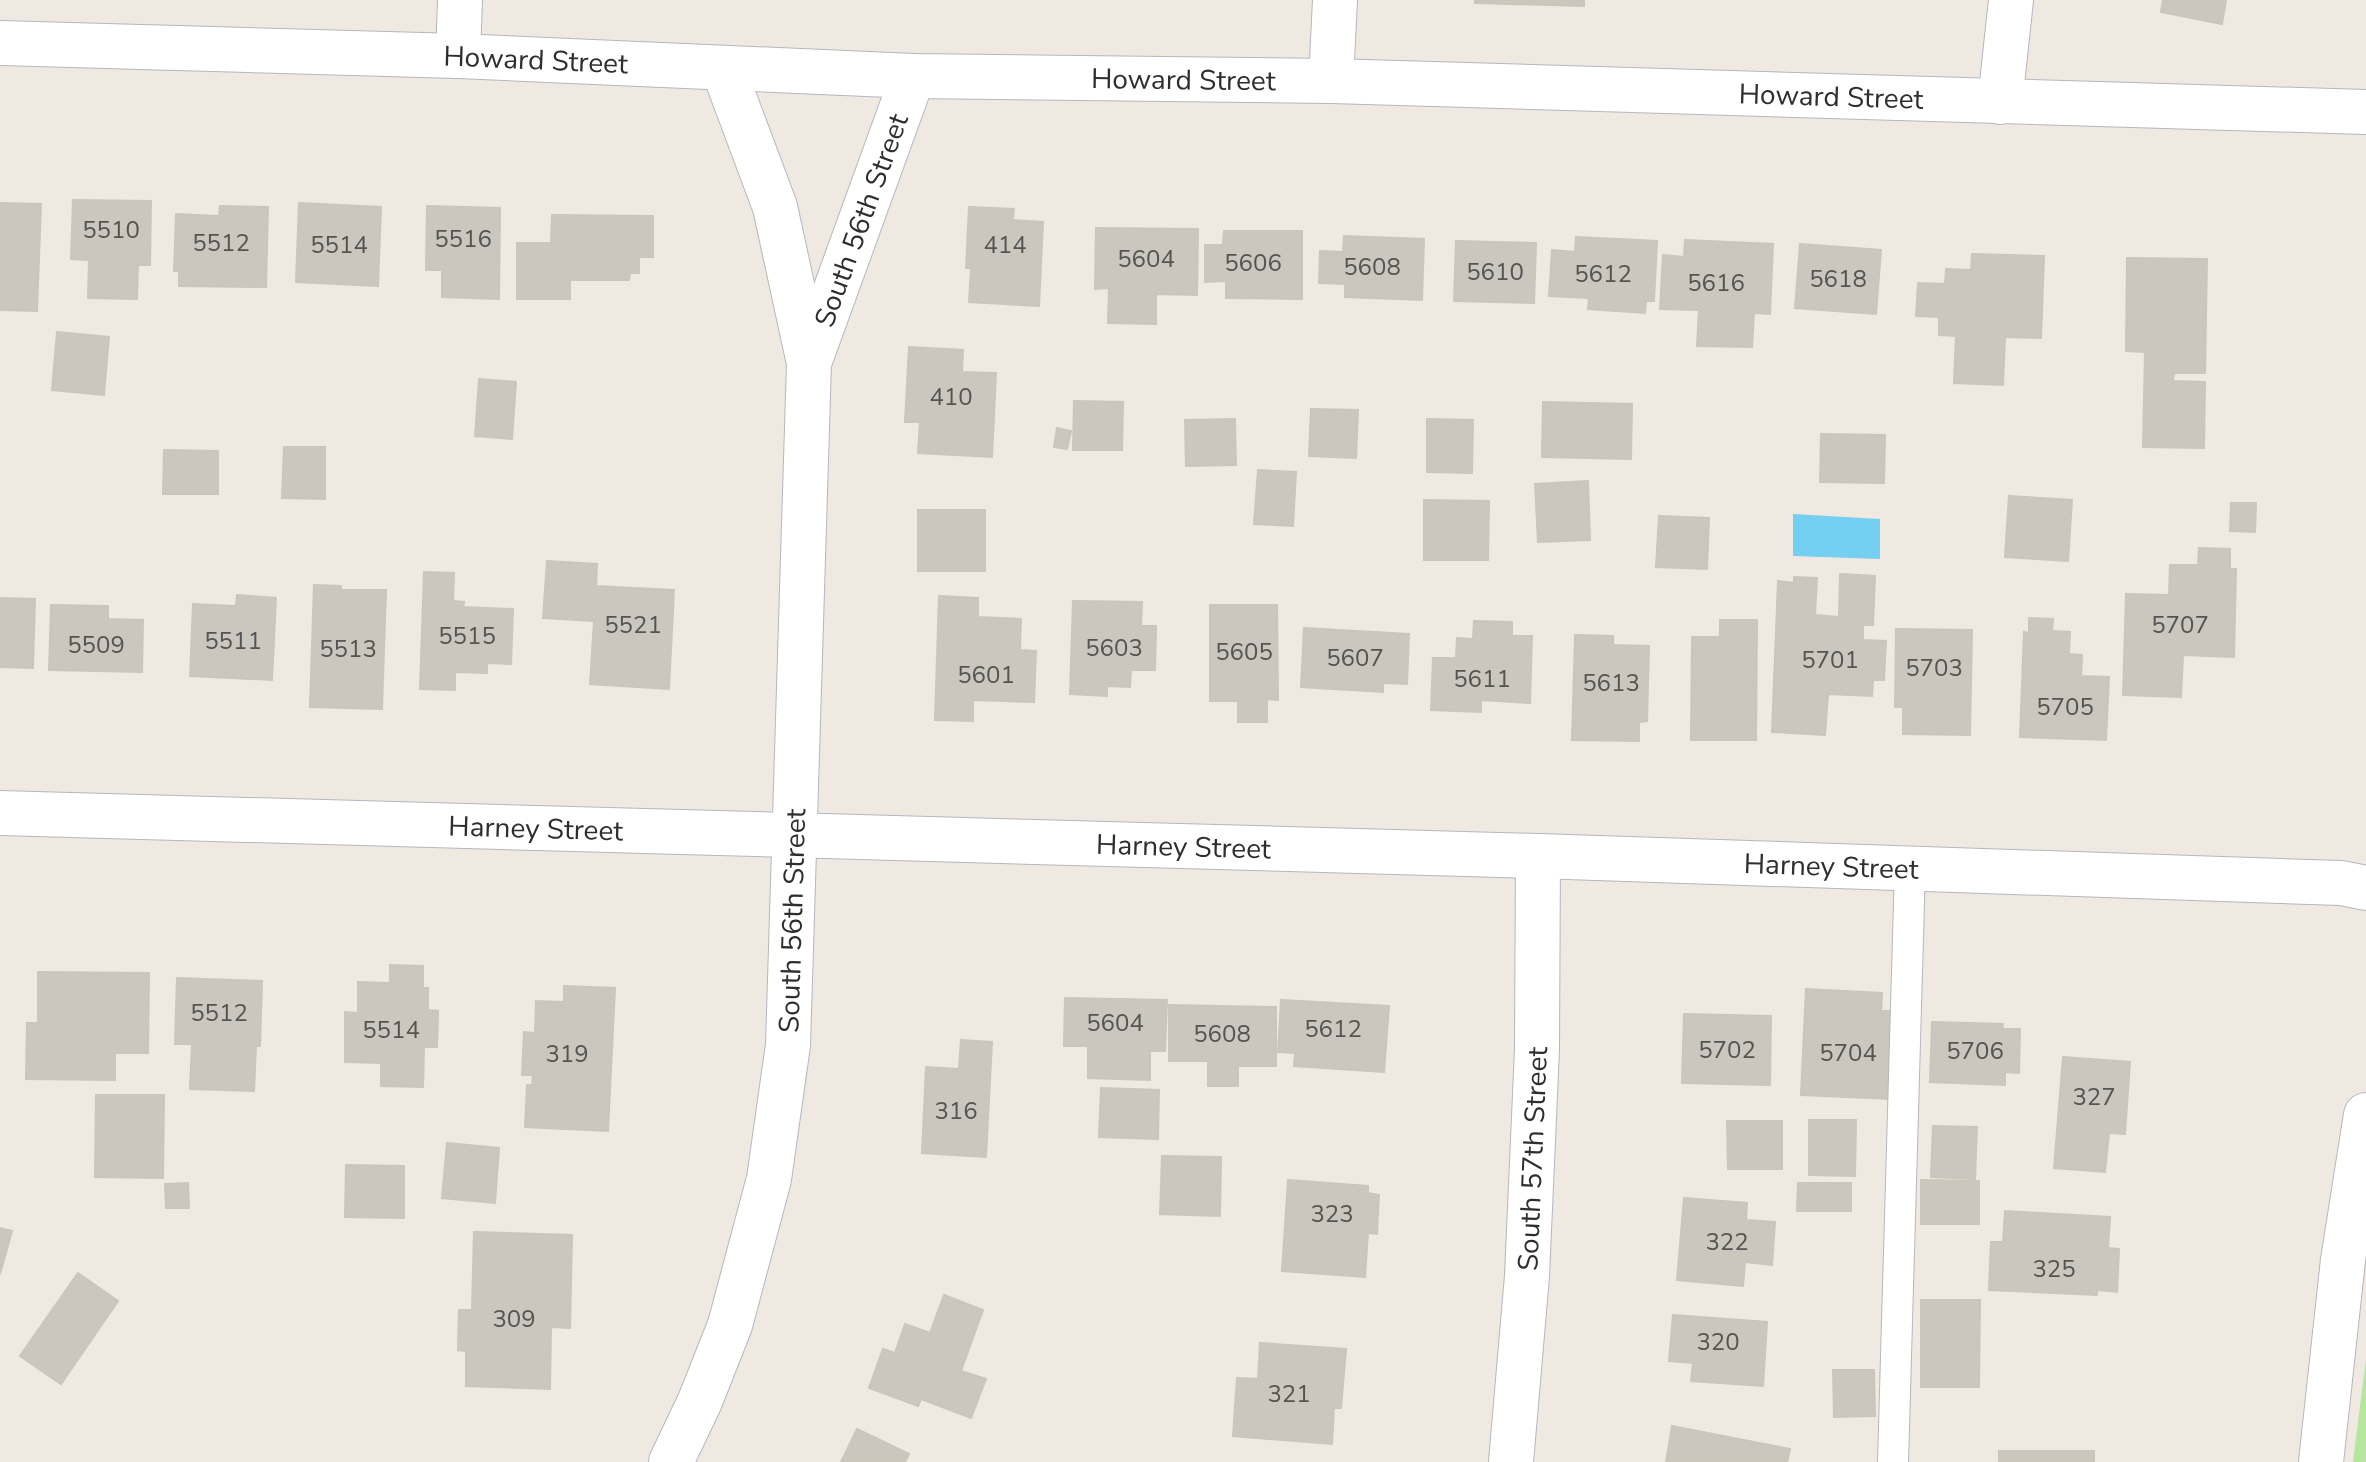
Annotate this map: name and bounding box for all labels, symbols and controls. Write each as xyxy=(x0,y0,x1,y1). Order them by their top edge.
street label: Howard Street xyxy=(443,38,629,83)
street label: Howard Street xyxy=(1091,60,1276,100)
street label: Howard Street xyxy=(1738,75,1924,119)
street label: South 56th Street xyxy=(806,108,918,332)
house number: 5510 xyxy=(82,214,140,246)
house number: 5516 xyxy=(434,223,492,255)
house number: 5512 xyxy=(192,227,250,259)
house number: 5514 xyxy=(310,229,368,261)
house number: 414 xyxy=(983,229,1027,261)
house number: 5604 xyxy=(1117,243,1175,275)
house number: 5606 xyxy=(1224,247,1282,279)
house number: 5608 xyxy=(1343,251,1401,283)
house number: 5610 xyxy=(1466,256,1524,288)
house number: 5612 xyxy=(1574,258,1632,290)
house number: 5618 xyxy=(1809,263,1867,295)
house number: 5616 xyxy=(1687,267,1745,299)
house number: 410 xyxy=(929,381,973,413)
house number: 5521 xyxy=(604,609,662,641)
house number: 5707 xyxy=(2151,609,2209,641)
house number: 5515 xyxy=(438,620,496,652)
house number: 5511 xyxy=(204,625,262,657)
house number: 5509 xyxy=(67,629,125,661)
house number: 5603 xyxy=(1085,632,1143,664)
house number: 5513 xyxy=(319,633,377,665)
house number: 5605 xyxy=(1215,636,1273,668)
house number: 5607 xyxy=(1326,642,1384,674)
house number: 5701 xyxy=(1801,644,1859,676)
house number: 5703 xyxy=(1905,652,1963,684)
house number: 5601 xyxy=(957,659,1015,691)
house number: 5611 xyxy=(1453,663,1511,695)
house number: 5613 xyxy=(1582,667,1640,699)
house number: 5705 xyxy=(2036,691,2094,723)
street label: Harney Street xyxy=(448,808,624,850)
street label: South 56th Street xyxy=(770,808,815,1034)
street label: Harney Street xyxy=(1096,826,1272,869)
street label: Harney Street xyxy=(1743,845,1919,889)
house number: 5512 xyxy=(190,997,248,1029)
house number: 5604 xyxy=(1086,1007,1144,1039)
house number: 5612 xyxy=(1304,1013,1362,1045)
house number: 5514 xyxy=(362,1014,420,1046)
house number: 5608 xyxy=(1193,1018,1251,1050)
house number: 5702 xyxy=(1698,1034,1756,1066)
house number: 5706 xyxy=(1946,1035,2004,1067)
house number: 5704 xyxy=(1819,1037,1877,1069)
house number: 319 xyxy=(545,1038,589,1070)
street label: South 57th Street xyxy=(1509,1046,1557,1272)
house number: 327 xyxy=(2072,1081,2116,1113)
house number: 316 xyxy=(934,1095,978,1127)
house number: 323 xyxy=(1310,1198,1354,1230)
house number: 322 xyxy=(1705,1226,1749,1258)
house number: 325 xyxy=(2032,1253,2076,1285)
house number: 309 xyxy=(492,1303,536,1335)
house number: 320 xyxy=(1696,1326,1740,1358)
house number: 321 xyxy=(1267,1378,1311,1410)

